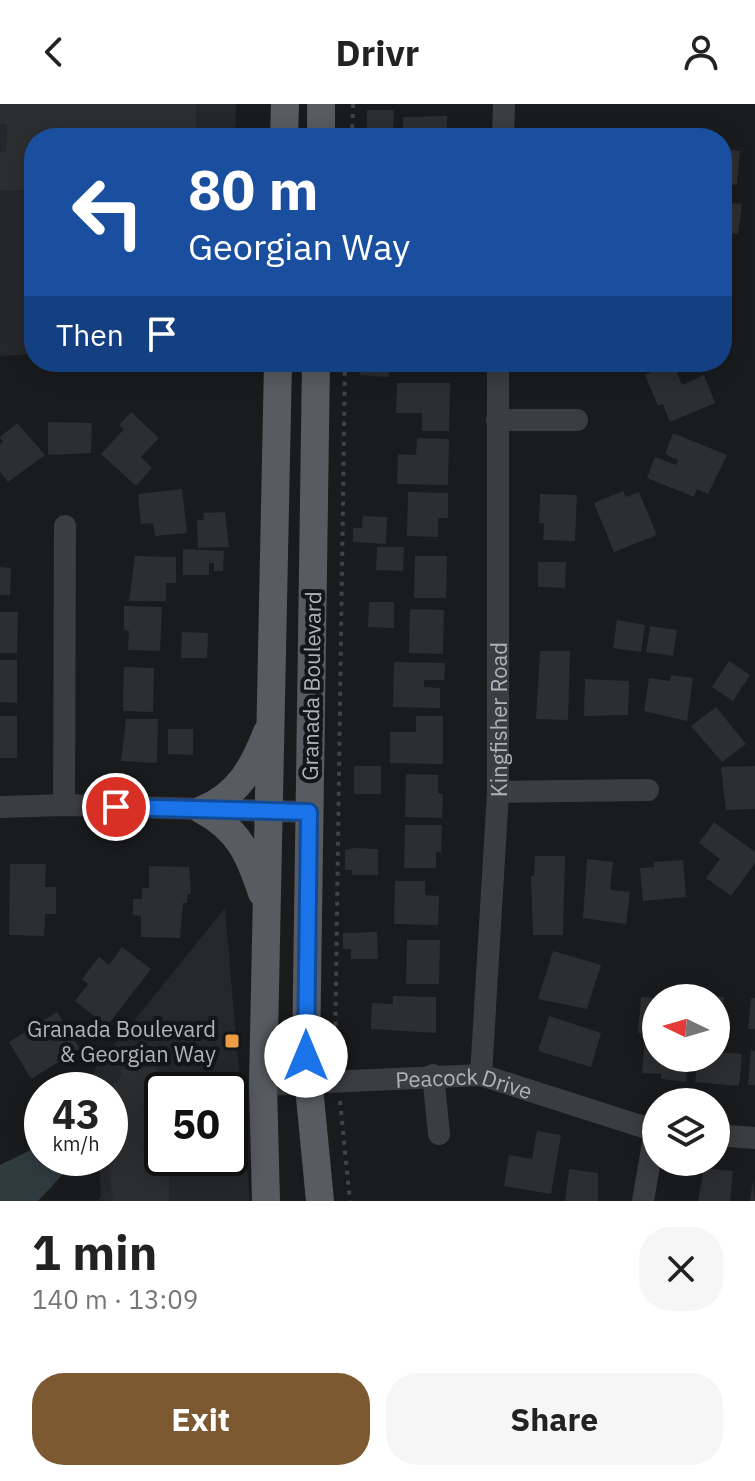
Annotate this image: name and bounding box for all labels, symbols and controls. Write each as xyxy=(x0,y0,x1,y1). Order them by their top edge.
text: Drivr xyxy=(336,29,419,76)
icon: back xyxy=(32,30,76,74)
icon: person xyxy=(679,30,723,74)
text: 80 m xyxy=(188,153,318,225)
icon: left xyxy=(56,160,160,264)
text: Georgian Way xyxy=(188,223,410,270)
icon: arrive xyxy=(140,312,184,356)
text: Then xyxy=(56,315,124,354)
street label: Granada Boulevard xyxy=(295,591,327,781)
street label: Kingfisher Road xyxy=(484,642,513,797)
pin xyxy=(82,773,150,841)
icon: arrive xyxy=(94,785,138,829)
north arrow xyxy=(642,984,730,1072)
map controls xyxy=(642,984,730,1176)
place label: Granada Boulevard & Georgian Way xyxy=(27,1014,216,1068)
position arrow xyxy=(264,1014,348,1098)
marker: Granada Boulevard & Georgian Way xyxy=(223,1032,241,1050)
street label: Peacock Drive xyxy=(395,1060,536,1105)
speed limit sign: 50 xyxy=(144,1072,248,1176)
text: 43 xyxy=(52,1088,100,1140)
button: layers xyxy=(642,1088,730,1176)
text: km/h xyxy=(52,1130,100,1157)
text: 1 min xyxy=(32,1221,157,1283)
button: close xyxy=(639,1227,723,1311)
text: 140 m · 13:09 xyxy=(32,1282,198,1316)
button: Exit xyxy=(32,1373,370,1465)
button: Share xyxy=(386,1373,723,1465)

